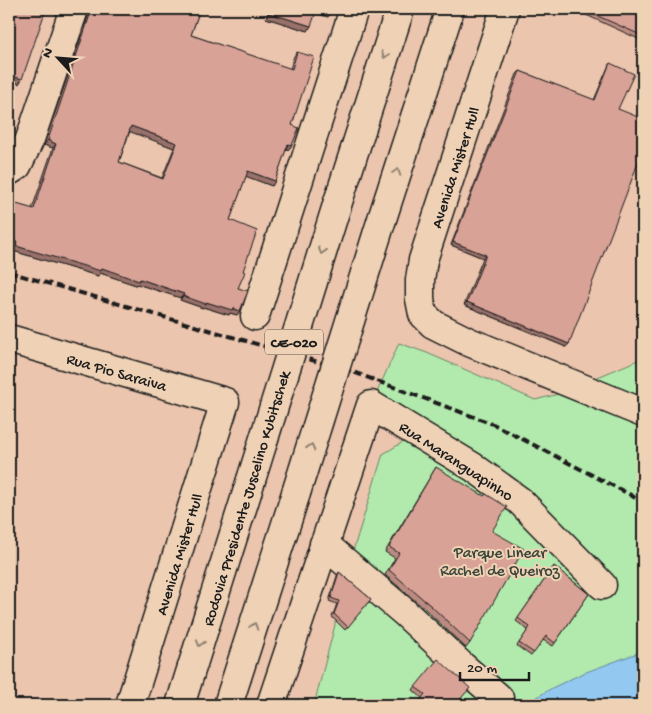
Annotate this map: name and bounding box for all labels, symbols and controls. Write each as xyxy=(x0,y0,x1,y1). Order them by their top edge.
north arrow xyxy=(32,32,82,82)
text: N xyxy=(39,46,58,61)
one-way arrow xyxy=(381,50,391,59)
street label: Avenida Mister Hull xyxy=(429,105,486,231)
one-way arrow xyxy=(391,169,401,177)
one-way arrow xyxy=(318,246,328,255)
road number: CE-020 xyxy=(265,330,323,354)
street label: Rua Pio Saraiva xyxy=(64,351,169,398)
street label: Rodovia Presidente Juscelino Kubitschek xyxy=(200,367,297,629)
street label: Rua Maranguapinho xyxy=(395,419,516,507)
one-way arrow xyxy=(305,443,315,451)
street label: Avenida Mister Hull xyxy=(154,492,209,618)
park label: Parque Linear Rachel de Queiroz xyxy=(440,545,561,582)
one-way arrow xyxy=(248,622,258,630)
one-way arrow xyxy=(195,639,205,647)
scale bar xyxy=(460,649,528,681)
text: 20 m xyxy=(467,660,497,678)

